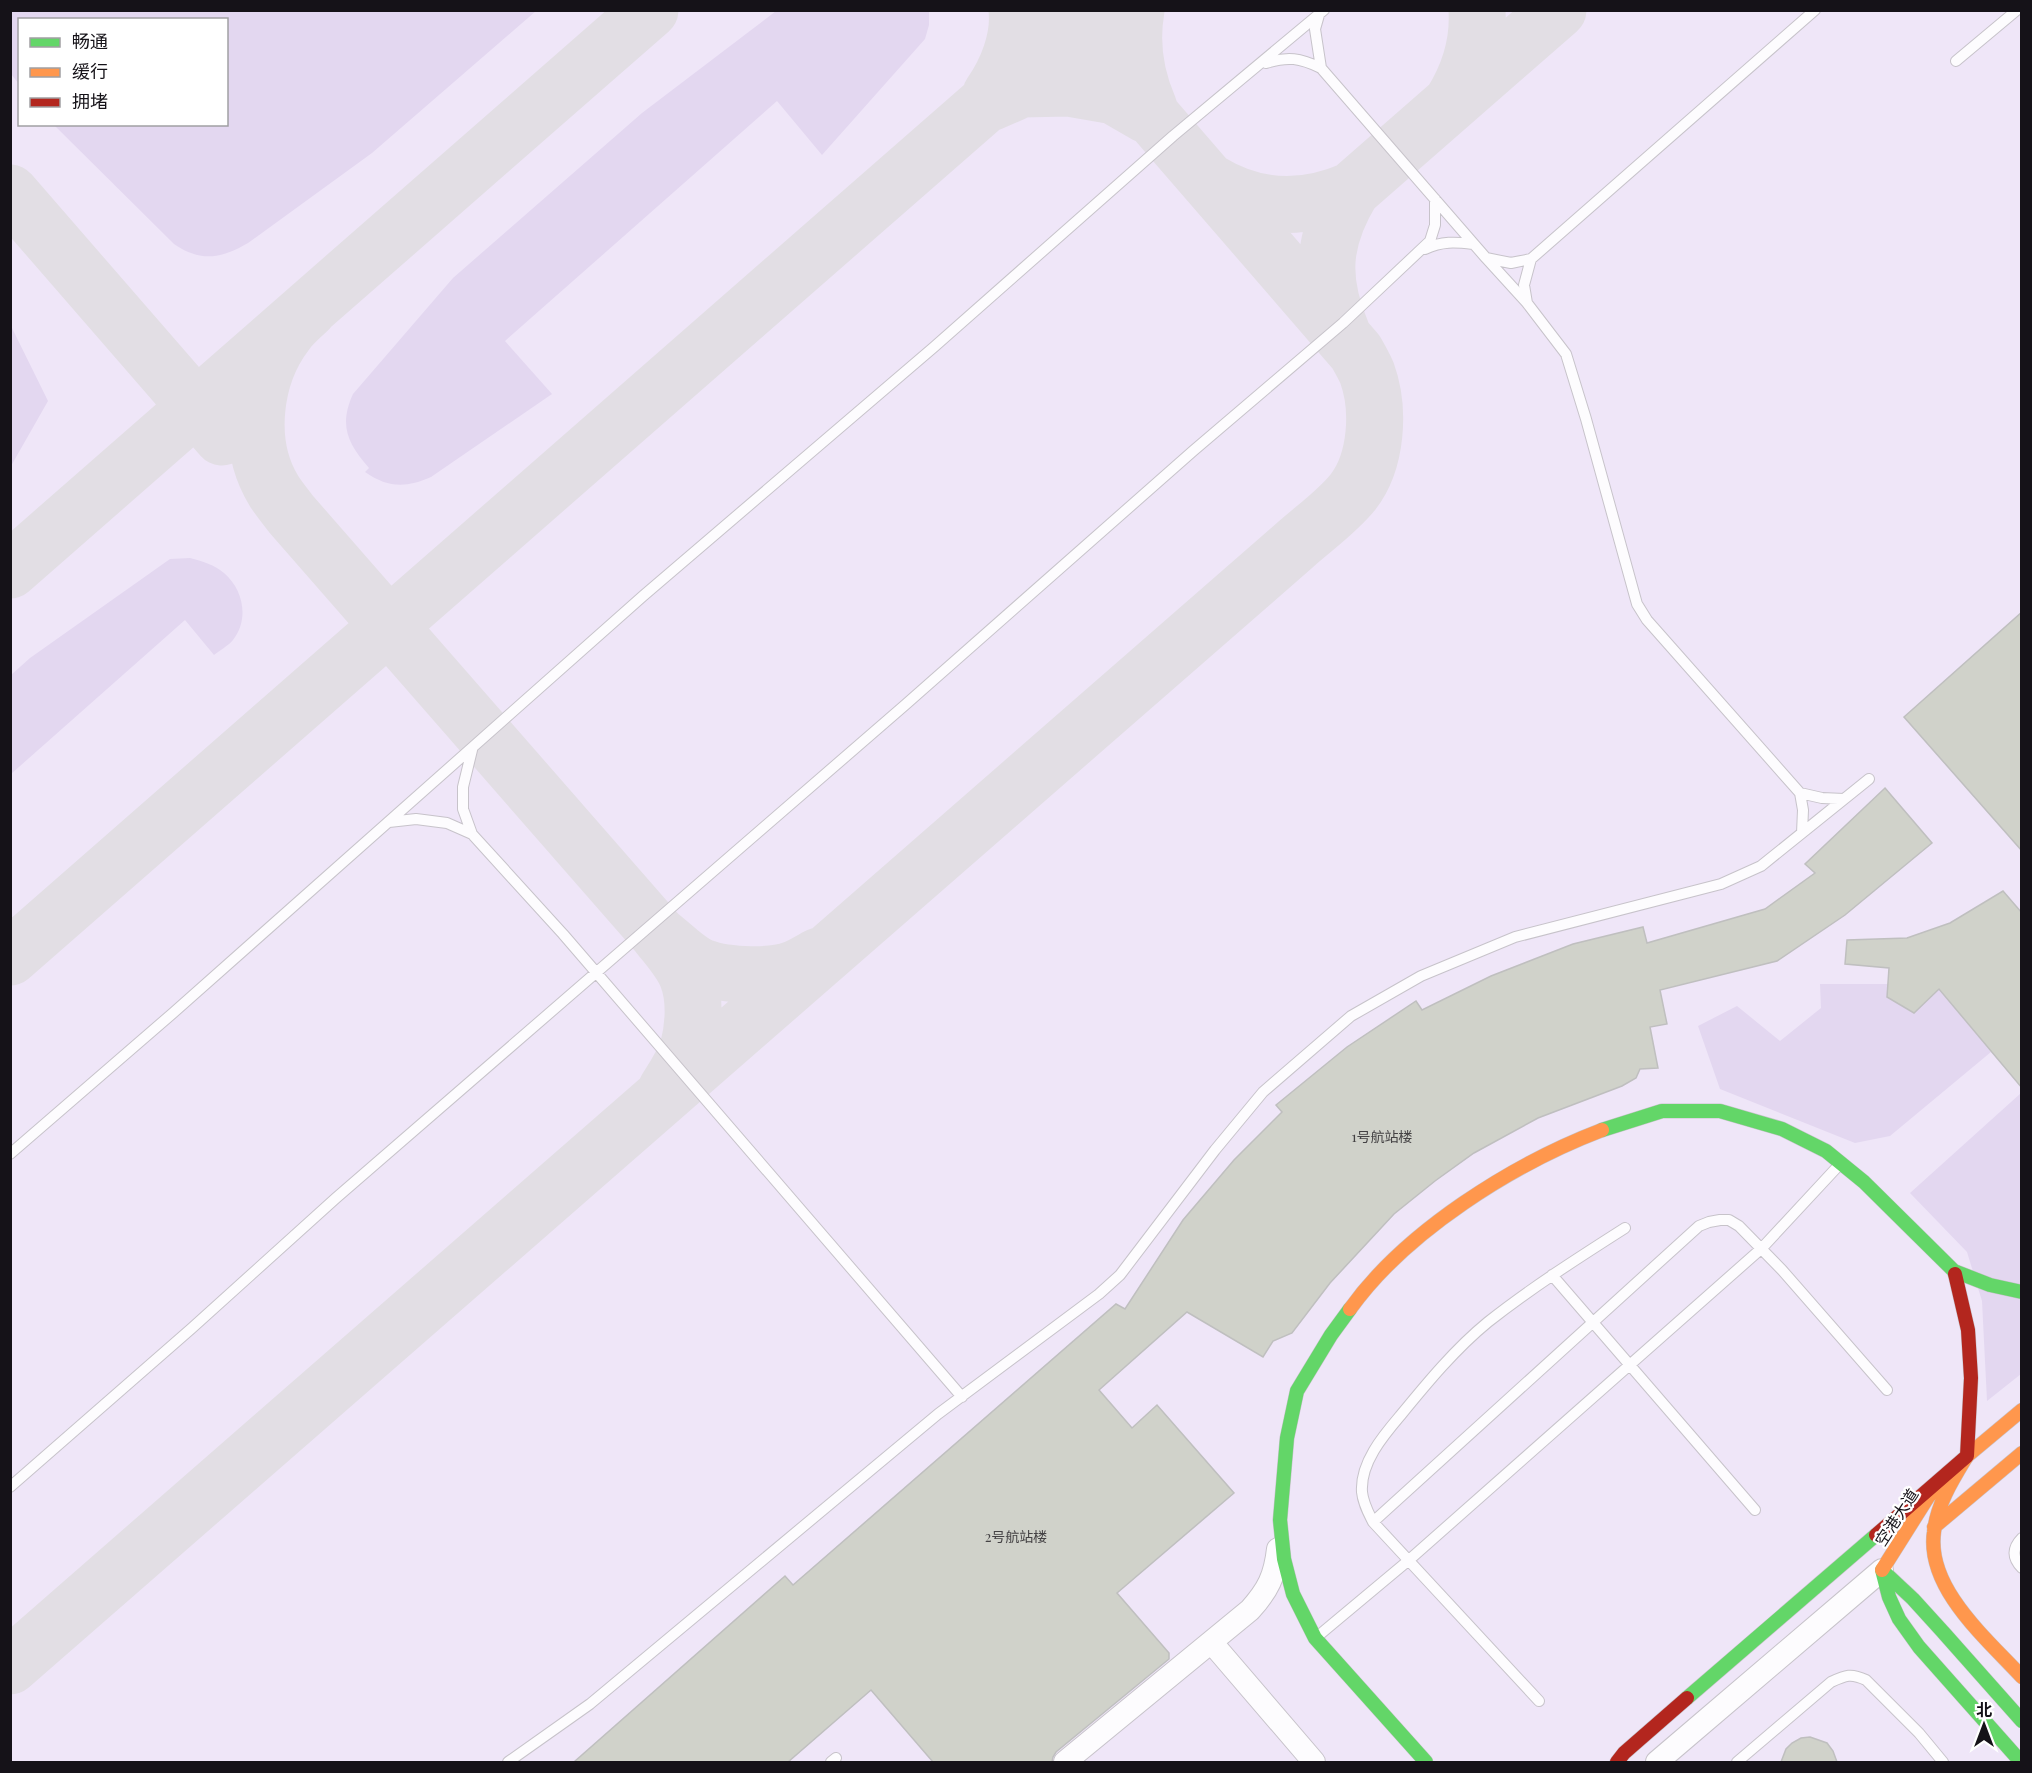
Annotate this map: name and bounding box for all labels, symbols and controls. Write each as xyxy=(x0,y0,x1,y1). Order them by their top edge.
legend xyxy=(18,18,228,126)
text: 畅通 xyxy=(72,29,108,53)
text: 缓行 xyxy=(72,59,108,83)
text: 拥堵 xyxy=(72,89,108,113)
house number: 1号航站楼 xyxy=(1351,1127,1413,1146)
street label: 空港大道 xyxy=(1870,1484,1922,1550)
house number: 2号航站楼 xyxy=(985,1527,1047,1546)
north arrow xyxy=(1954,1695,2014,1755)
text: 北 xyxy=(1976,1699,1992,1720)

